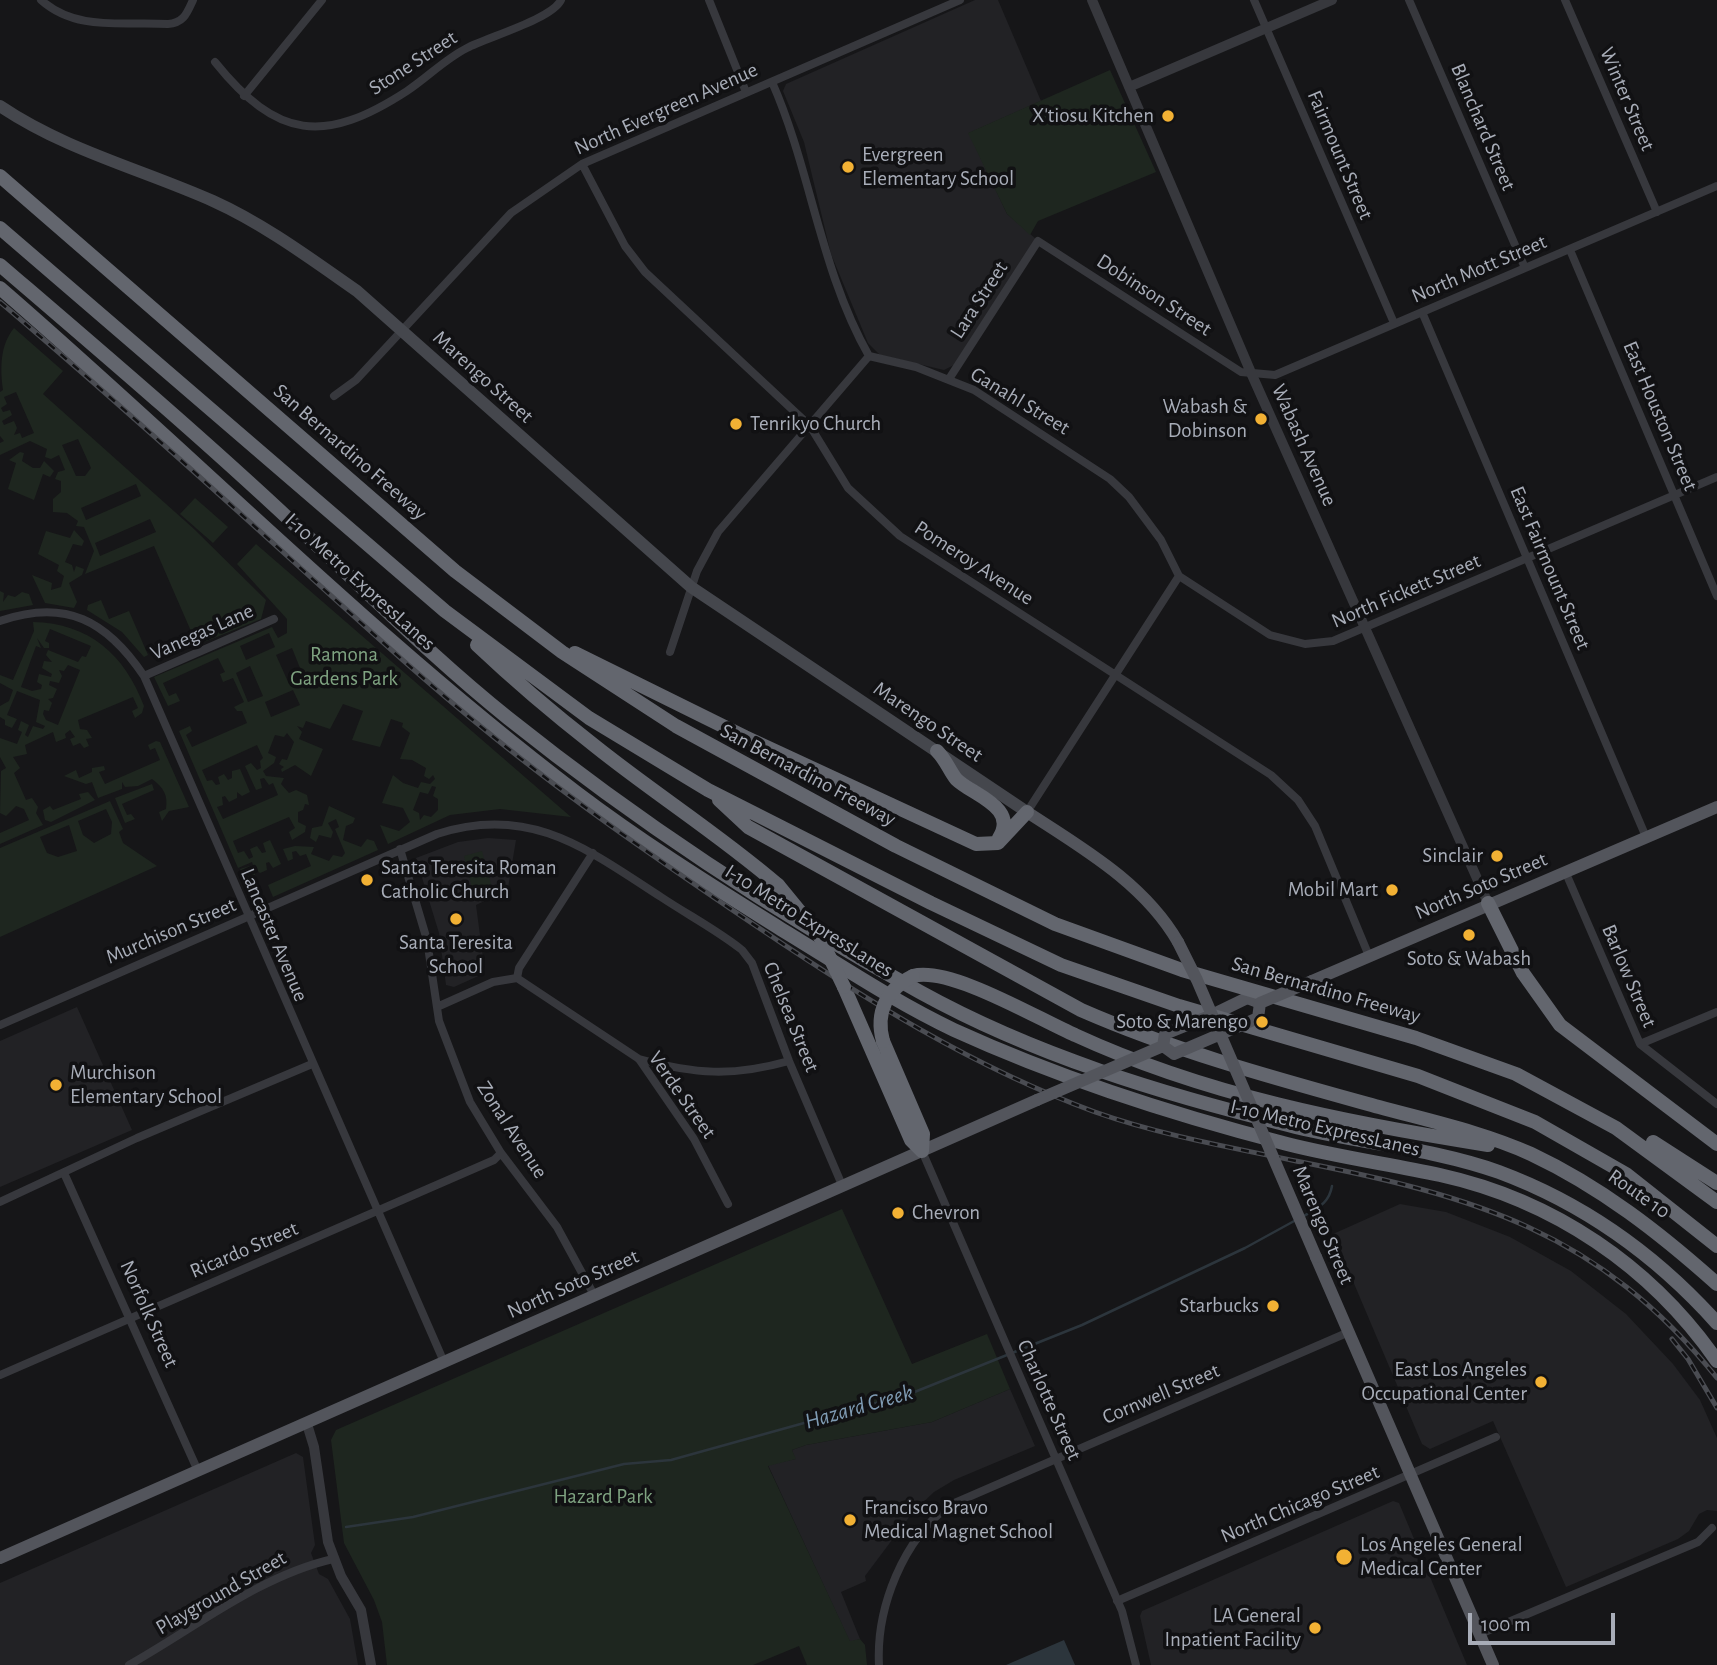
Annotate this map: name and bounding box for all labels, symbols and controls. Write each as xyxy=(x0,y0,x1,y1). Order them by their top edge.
street label: Stone Street xyxy=(364,25,462,101)
street label: Winter Street xyxy=(1594,43,1660,155)
street label: North Evergreen Avenue xyxy=(570,57,762,161)
street label: Blanchard Street xyxy=(1445,60,1521,194)
street label: Fairmount Street xyxy=(1301,87,1379,223)
place label: X'tiosu Kitchen xyxy=(1032,103,1154,129)
marker: X'tiosu Kitchen xyxy=(1160,108,1176,124)
place label: Evergreen Elementary School xyxy=(862,142,1014,192)
marker: Evergreen Elementary School xyxy=(840,159,856,175)
street label: North Mott Street xyxy=(1408,229,1550,309)
street label: Dobinson Street xyxy=(1092,248,1216,342)
street label: Lara Street xyxy=(945,256,1013,344)
street label: Marengo Street xyxy=(428,325,538,429)
street label: East Houston Street xyxy=(1617,337,1703,495)
street label: Ganahl Street xyxy=(966,362,1074,440)
street label: San Bernardino Freeway xyxy=(268,378,432,526)
street label: Wabash Avenue xyxy=(1266,380,1342,510)
place label: Wabash & Dobinson xyxy=(1162,394,1247,444)
place label: Tenrikyo Church xyxy=(750,411,881,437)
marker: Wabash & Dobinson xyxy=(1253,411,1269,427)
marker: Tenrikyo Church xyxy=(728,416,744,432)
street label: East Fairmount Street xyxy=(1504,482,1596,654)
street label: I-10 Metro ExpressLanes xyxy=(280,508,440,656)
street label: Pomeroy Avenue xyxy=(910,515,1038,611)
street label: North Fickett Street xyxy=(1328,548,1484,634)
street label: Vanegas Lane xyxy=(147,598,257,666)
park label: Ramona Gardens Park xyxy=(290,642,398,692)
street label: Marengo Street xyxy=(868,676,988,768)
street label: San Bernardino Freeway xyxy=(716,718,900,832)
place label: Sinclair xyxy=(1422,843,1483,869)
street label: North Soto Street xyxy=(1411,847,1551,925)
marker: Sinclair xyxy=(1489,848,1505,864)
place label: Santa Teresita Roman Catholic Church xyxy=(381,855,557,905)
street label: I-10 Metro ExpressLanes xyxy=(720,859,898,983)
street label: Lancaster Avenue xyxy=(235,865,313,1005)
marker: Santa Teresita Roman Catholic Church xyxy=(359,872,375,888)
place label: Mobil Mart xyxy=(1288,877,1378,903)
marker: Mobil Mart xyxy=(1384,882,1400,898)
street label: Murchison Street xyxy=(102,892,240,970)
marker: Santa Teresita School xyxy=(448,911,464,927)
street label: Barlow Street xyxy=(1596,921,1662,1031)
marker: Soto & Wabash xyxy=(1461,927,1477,943)
place label: Santa Teresita School xyxy=(399,930,513,980)
place label: Soto & Wabash xyxy=(1407,946,1531,972)
street label: San Bernardino Freeway xyxy=(1229,951,1423,1029)
street label: Chelsea Street xyxy=(757,958,825,1076)
place label: Soto & Marengo xyxy=(1116,1009,1248,1035)
marker: Soto & Marengo xyxy=(1254,1014,1270,1030)
street label: Verde Street xyxy=(643,1046,721,1144)
place label: Murchison Elementary School xyxy=(70,1060,222,1110)
marker: Murchison Elementary School xyxy=(48,1077,64,1093)
street label: Zonal Avenue xyxy=(471,1077,553,1183)
street label: I-10 Metro ExpressLanes xyxy=(1228,1094,1422,1162)
street label: Marengo Street xyxy=(1287,1162,1359,1288)
street label: Route 10 xyxy=(1603,1164,1675,1224)
place label: Chevron xyxy=(912,1200,980,1226)
marker: Chevron xyxy=(890,1205,906,1221)
street label: Ricardo Street xyxy=(186,1216,302,1284)
street label: North Soto Street xyxy=(503,1244,643,1324)
street label: Norfolk Street xyxy=(114,1256,184,1372)
place label: Starbucks xyxy=(1179,1293,1259,1319)
marker: Starbucks xyxy=(1265,1298,1281,1314)
street label: Charlotte Street xyxy=(1011,1336,1087,1464)
place label: East Los Angeles Occupational Center xyxy=(1361,1357,1527,1407)
street label: Cornwell Street xyxy=(1099,1358,1223,1430)
marker: East Los Angeles Occupational Center xyxy=(1533,1374,1549,1390)
water label: Hazard Creek xyxy=(802,1378,916,1436)
street label: North Chicago Street xyxy=(1217,1459,1383,1549)
park label: Hazard Park xyxy=(553,1484,653,1510)
place label: Francisco Bravo Medical Magnet School xyxy=(864,1495,1053,1545)
marker: Francisco Bravo Medical Magnet School xyxy=(842,1512,858,1528)
place label: Los Angeles General Medical Center xyxy=(1360,1532,1523,1582)
street label: Playground Street xyxy=(151,1545,291,1641)
marker: Los Angeles General Medical Center xyxy=(1334,1547,1354,1567)
scale bar xyxy=(1472,1598,1619,1642)
place label: LA General Inpatient Facility xyxy=(1165,1603,1301,1653)
text: 100 m xyxy=(1481,1614,1531,1635)
marker: LA General Inpatient Facility xyxy=(1307,1620,1323,1636)

